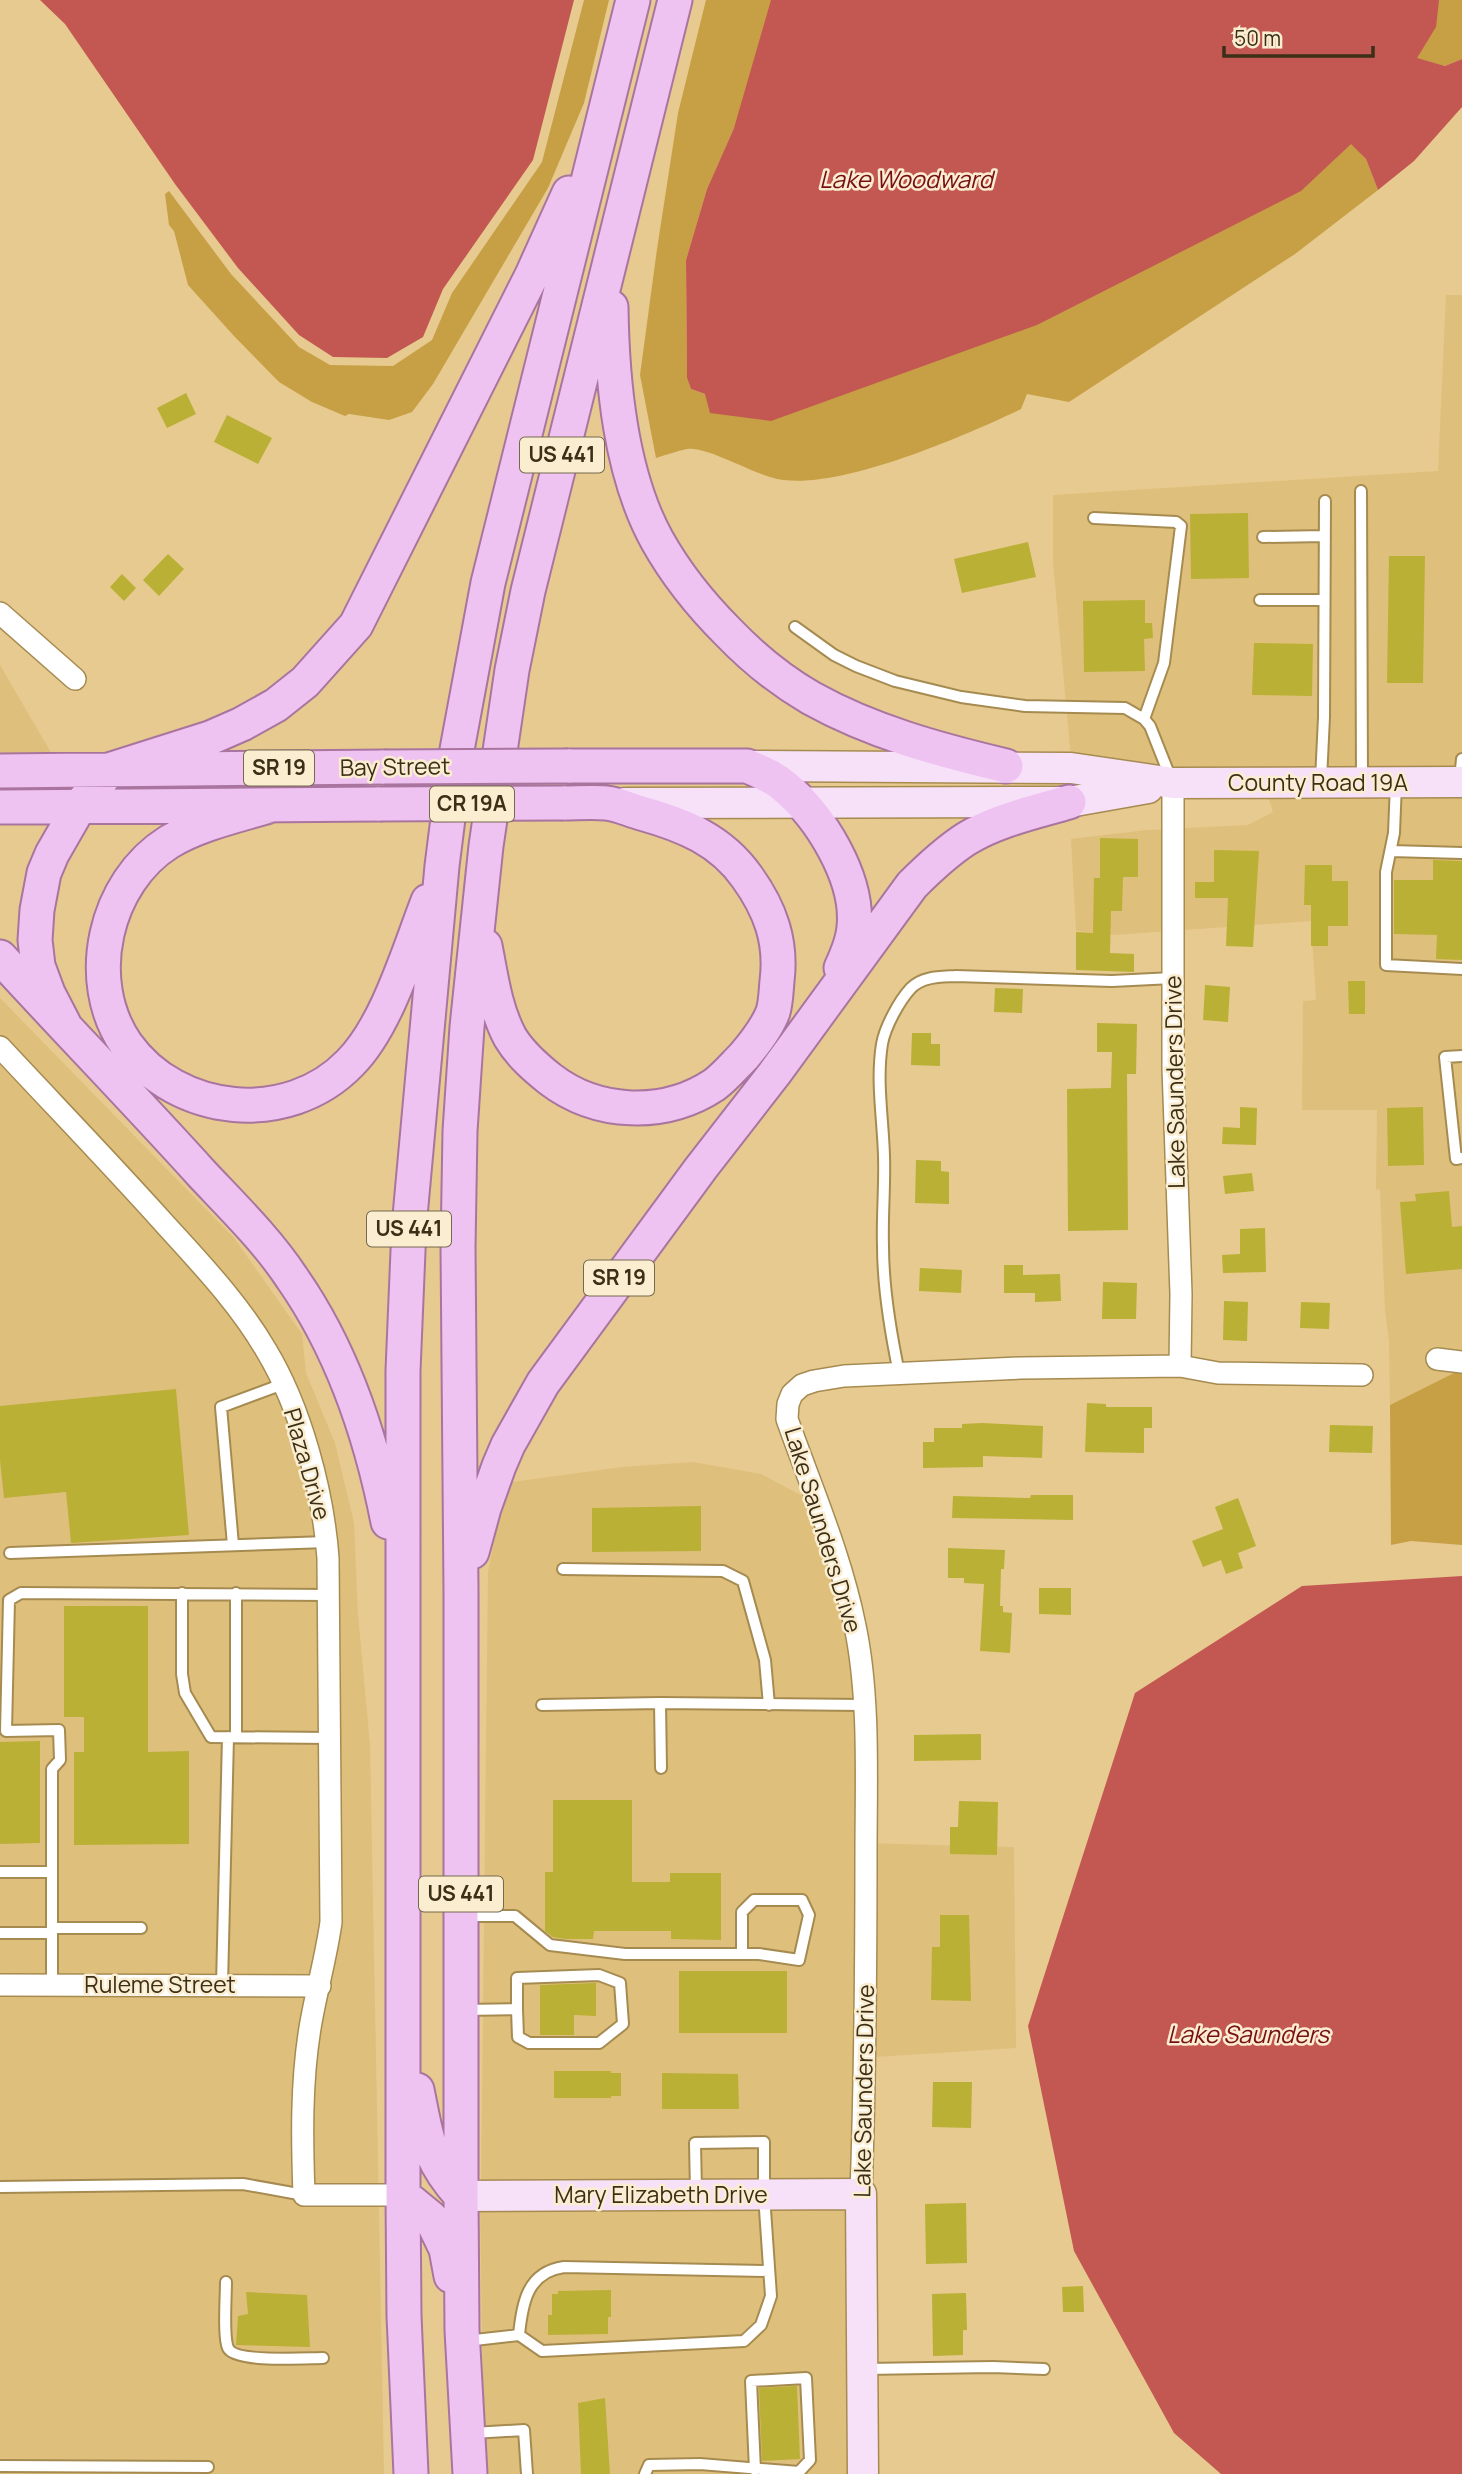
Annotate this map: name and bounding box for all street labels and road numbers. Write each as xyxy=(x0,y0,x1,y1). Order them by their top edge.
road number: US 441 xyxy=(520,438,604,472)
street label: Bay Street xyxy=(339,749,450,783)
road number: SR 19 xyxy=(244,750,314,786)
street label: County Road 19A xyxy=(1228,766,1408,798)
road number: CR 19A xyxy=(430,786,514,822)
street label: Lake Saunders Drive xyxy=(1156,975,1192,1189)
road number: US 441 xyxy=(367,1212,451,1246)
road number: SR 19 xyxy=(584,1260,654,1296)
street label: Plaza Drive xyxy=(277,1404,339,1523)
street label: Lake Saunders Drive xyxy=(777,1423,870,1636)
road number: US 441 xyxy=(419,1876,503,1912)
street label: Ruleme Street xyxy=(84,1968,236,2000)
street label: Lake Saunders Drive xyxy=(845,1984,881,2198)
street label: Mary Elizabeth Drive xyxy=(554,2178,768,2210)

